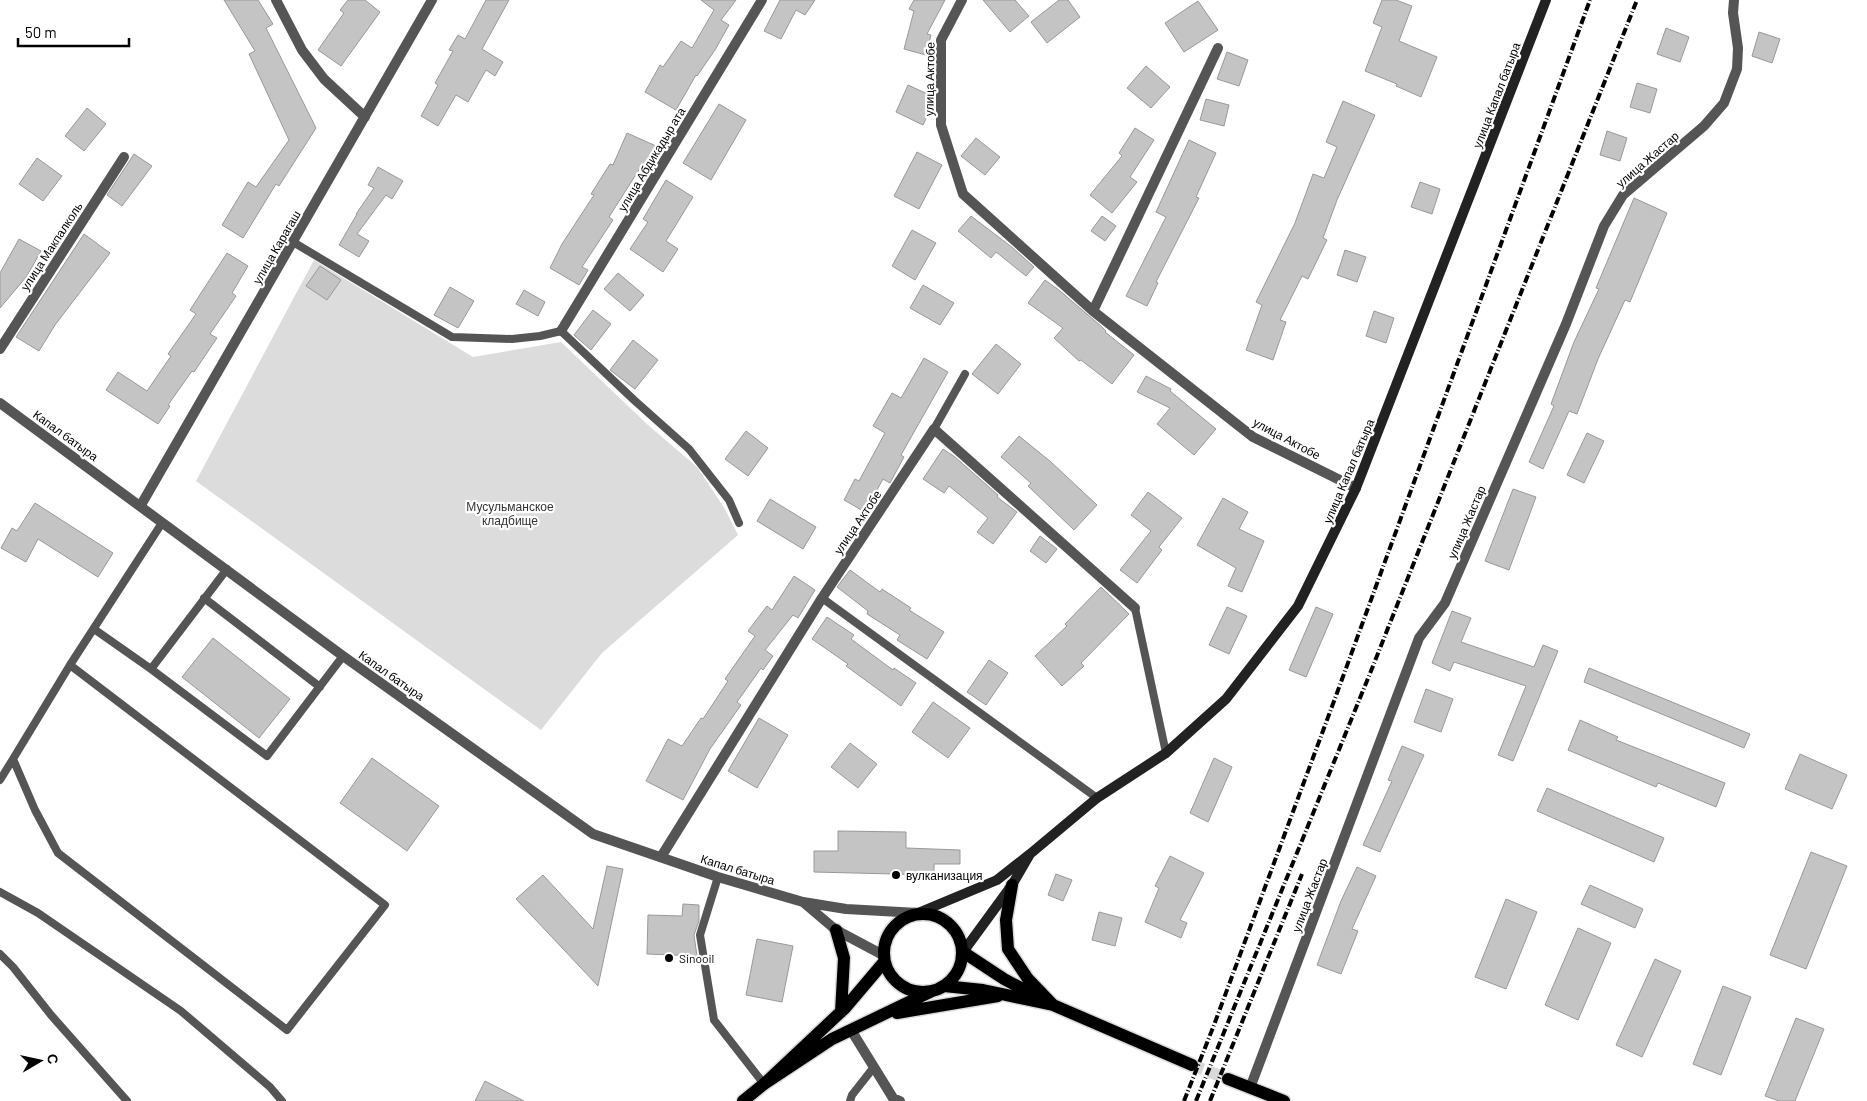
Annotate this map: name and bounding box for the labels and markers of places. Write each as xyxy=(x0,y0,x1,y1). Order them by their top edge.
place label: вулканизация xyxy=(906,868,983,883)
marker: вулканизация xyxy=(890,869,902,881)
place label: Sinooil xyxy=(679,951,714,965)
marker: Sinooil xyxy=(663,952,675,964)

